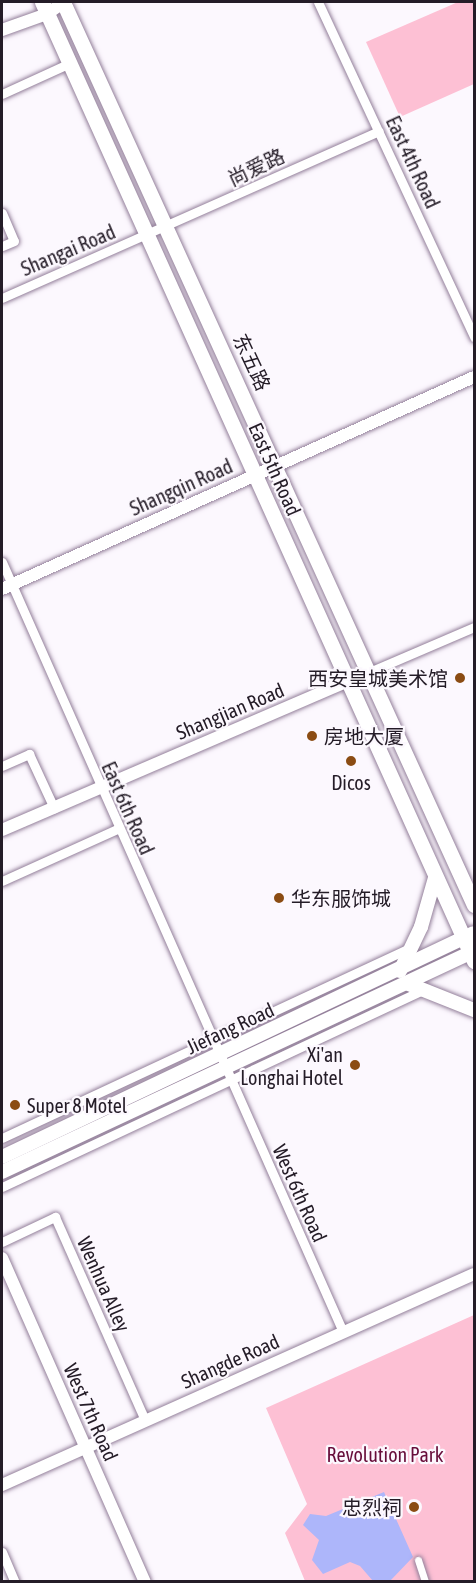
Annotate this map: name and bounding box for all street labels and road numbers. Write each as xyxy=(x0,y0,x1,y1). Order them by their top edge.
street label: East 4th Road xyxy=(381,112,445,212)
street label: 尚爱路 xyxy=(224,143,288,191)
street label: Shangai Road xyxy=(17,219,119,281)
street label: 东五路 xyxy=(228,330,276,394)
street label: East 5th Road xyxy=(244,419,306,519)
street label: Shangqin Road xyxy=(126,454,236,520)
street label: Shangjian Road xyxy=(172,678,288,744)
street label: East 6th Road xyxy=(97,758,159,858)
street label: Jiefang Road xyxy=(182,997,278,1059)
street label: West 6th Road xyxy=(268,1140,332,1246)
street label: Wenhua Alley xyxy=(72,1233,136,1335)
street label: Shangde Road xyxy=(177,1329,283,1393)
street label: West 7th Road xyxy=(59,1359,123,1465)

